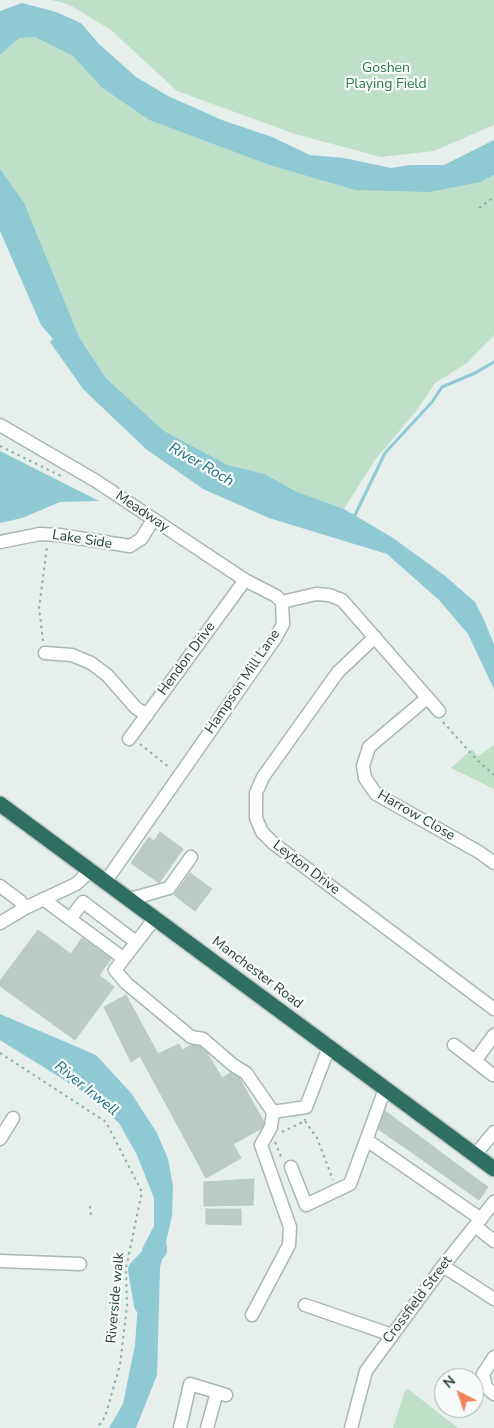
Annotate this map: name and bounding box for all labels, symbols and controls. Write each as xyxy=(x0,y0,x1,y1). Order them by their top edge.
park label: Goshen Playing Field xyxy=(345,61,427,94)
water label: River Roch xyxy=(165,439,237,491)
street label: Meadway xyxy=(112,488,172,536)
street label: Lake Side xyxy=(51,527,113,553)
street label: Hendon Drive xyxy=(155,619,219,699)
street label: Hampson Mill Lane xyxy=(202,627,284,737)
street label: Harrow Close xyxy=(374,787,458,845)
street label: Leyton Drive xyxy=(269,837,343,899)
street label: Manchester Road xyxy=(208,933,306,1013)
water label: River Irwell xyxy=(50,1058,122,1120)
street label: Riverside walk xyxy=(104,1252,128,1344)
street label: Crossfield Street xyxy=(380,1253,456,1347)
north arrow xyxy=(434,1368,484,1418)
text: N xyxy=(439,1371,460,1393)

